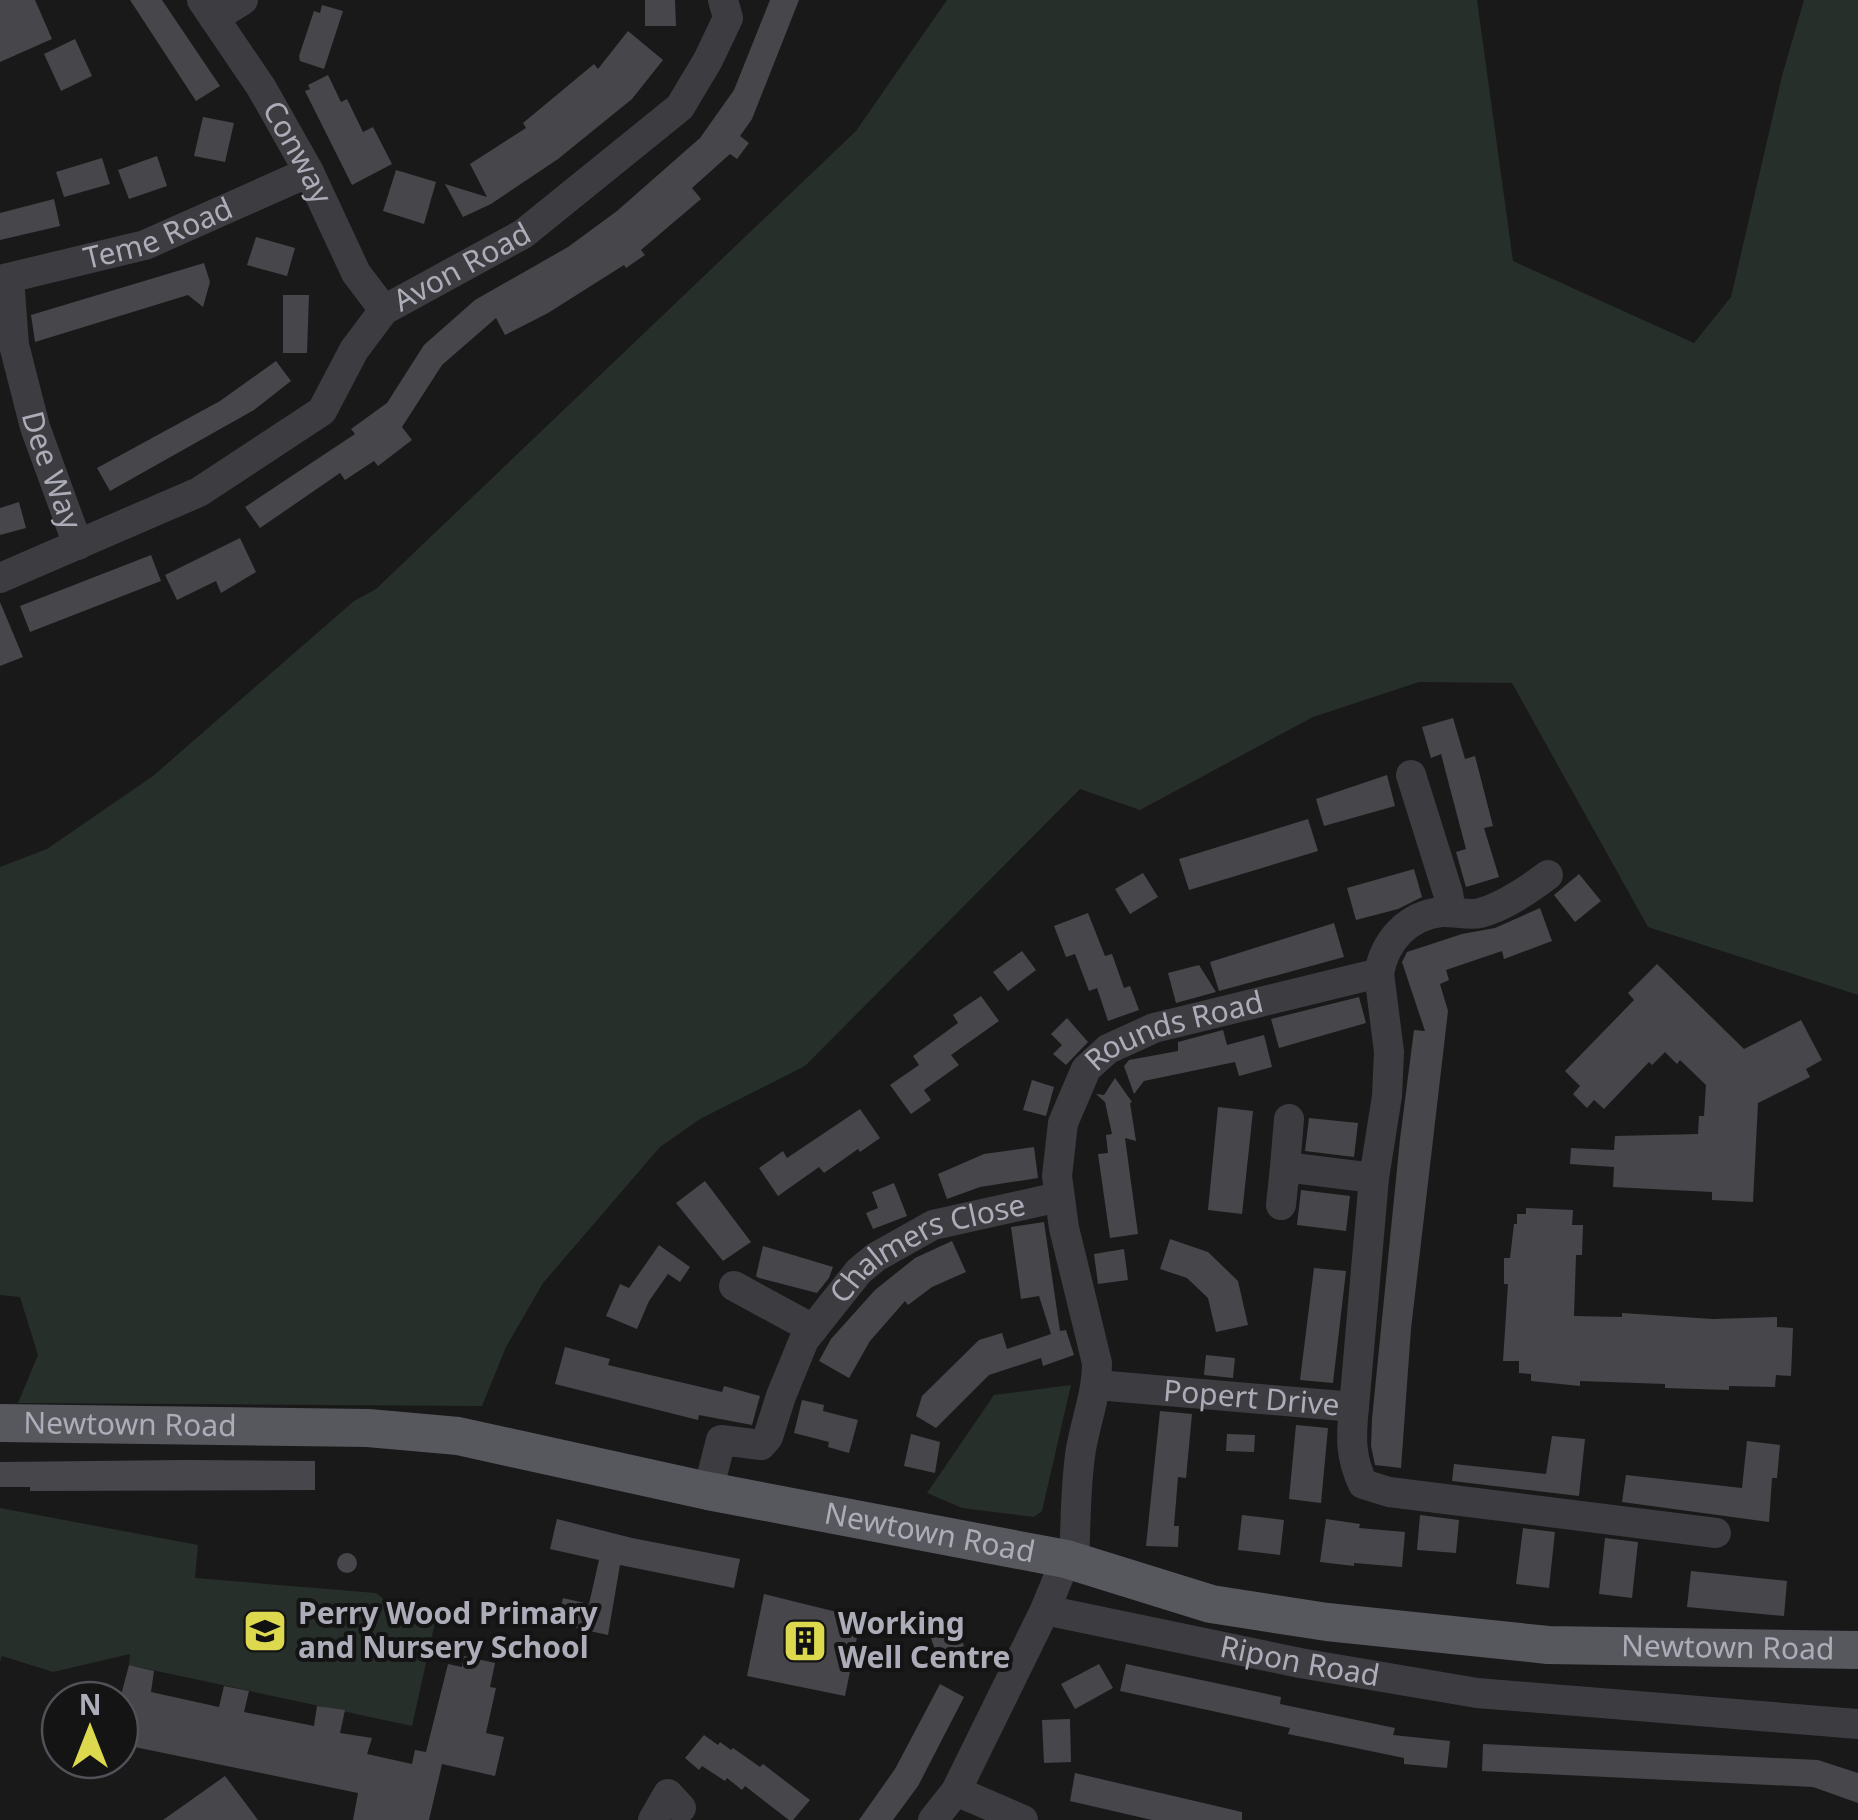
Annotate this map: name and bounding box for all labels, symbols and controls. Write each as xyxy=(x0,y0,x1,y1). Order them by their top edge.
street label: Conway xyxy=(254,93,343,211)
street label: Teme Road xyxy=(79,187,239,278)
street label: Avon Road xyxy=(385,212,538,320)
street label: Dee Way xyxy=(13,407,93,535)
street label: Rounds Road xyxy=(1075,980,1267,1080)
street label: Chalmers Close xyxy=(819,1183,1029,1311)
street label: Popert Drive xyxy=(1162,1369,1341,1425)
street label: Newtown Road xyxy=(23,1401,237,1445)
street label: Newtown Road xyxy=(821,1492,1039,1572)
place label: Perry Wood Primary and Nursery School xyxy=(298,1592,599,1667)
place label: Working Well Centre xyxy=(838,1602,1010,1677)
school or university icon: Perry Wood Primary and Nursery School xyxy=(242,1608,288,1654)
building icon: Working Well Centre xyxy=(782,1618,828,1664)
street label: Newtown Road xyxy=(1621,1624,1835,1669)
street label: Ripon Road xyxy=(1217,1625,1383,1695)
north arrow xyxy=(40,1680,140,1780)
text: N xyxy=(79,1685,101,1723)

